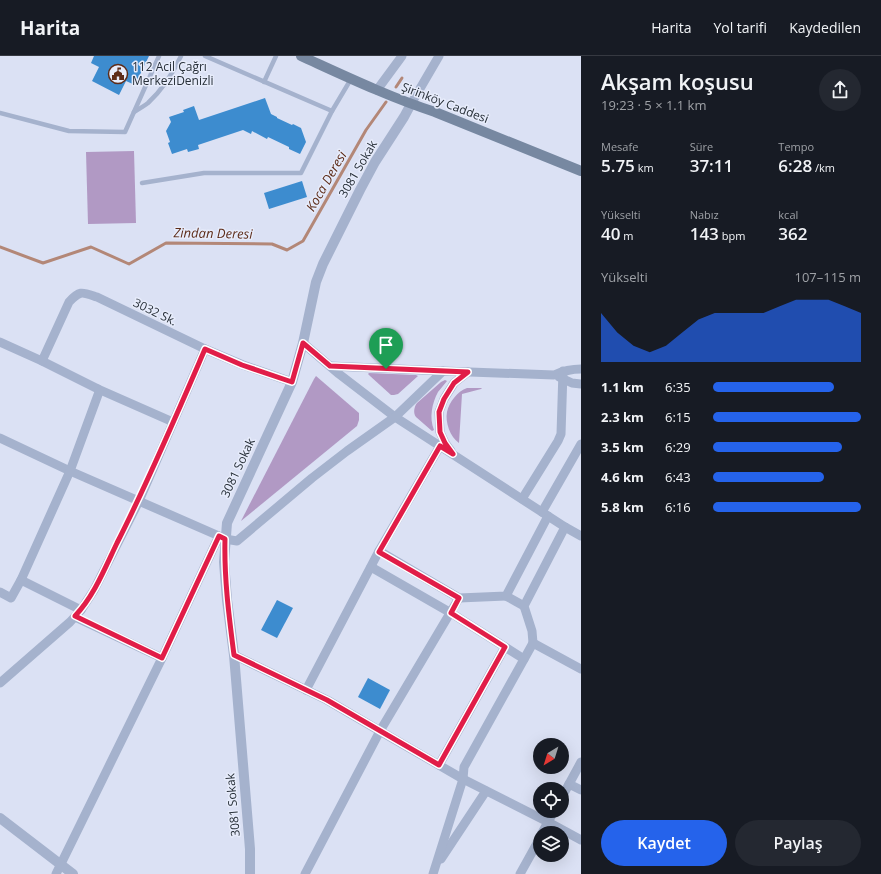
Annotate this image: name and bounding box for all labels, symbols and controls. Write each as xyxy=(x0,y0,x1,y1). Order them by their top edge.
text: Harita xyxy=(20,15,80,41)
text: Harita xyxy=(651,18,691,37)
text: Yol tarifi xyxy=(713,18,767,37)
text: Kaydedilen xyxy=(789,18,861,37)
place label: 112 Acil Çağrı MerkeziDenizli xyxy=(132,58,214,89)
public building icon: 112 Acil Çağrı MerkeziDenizli xyxy=(107,63,129,85)
text: Akşam koşusu xyxy=(601,66,754,96)
button: share xyxy=(819,69,861,111)
street label: Şirinköy Caddesi xyxy=(399,78,491,127)
text: 19:23 · 5 × 1.1 km xyxy=(601,96,706,114)
street label: 3081 Sokak xyxy=(334,136,381,201)
text: Mesafe xyxy=(601,139,638,154)
text: Süre xyxy=(690,139,713,154)
text: Tempo xyxy=(778,139,814,154)
water label: Koca Deresi xyxy=(301,147,351,214)
text: 5.75 xyxy=(601,154,635,177)
text: 37:11 xyxy=(690,154,733,177)
text: 6:28 xyxy=(778,154,812,177)
text: km xyxy=(635,160,654,175)
text: /km xyxy=(812,160,835,175)
text: Yükselti xyxy=(601,207,641,222)
text: Nabız xyxy=(690,207,719,222)
text: kcal xyxy=(778,207,798,222)
text: 40 xyxy=(601,222,620,245)
text: 143 xyxy=(690,222,719,245)
text: 362 xyxy=(778,222,808,245)
water label: Zindan Deresi xyxy=(172,223,253,243)
text: m xyxy=(620,228,634,243)
text: bpm xyxy=(719,228,745,243)
text: Yükselti xyxy=(601,268,648,286)
text: 107–115 m xyxy=(794,268,861,286)
street label: 3032 Sk. xyxy=(131,294,180,329)
pin xyxy=(369,328,403,369)
icon: arrive xyxy=(375,334,397,356)
text: 1.1 km xyxy=(601,378,644,396)
text: 6:35 xyxy=(665,378,691,396)
text: 2.3 km xyxy=(601,408,644,426)
text: 6:15 xyxy=(665,408,691,426)
street label: 3081 Sokak xyxy=(216,435,259,500)
text: 3.5 km xyxy=(601,438,644,456)
text: 6:29 xyxy=(665,438,691,456)
text: 4.6 km xyxy=(601,468,644,486)
text: 6:43 xyxy=(665,468,691,486)
text: 5.8 km xyxy=(601,498,644,516)
text: 6:16 xyxy=(665,498,691,516)
north arrow xyxy=(533,738,569,774)
map controls xyxy=(533,738,569,862)
street label: 3081 Sokak xyxy=(221,772,244,837)
button: locate xyxy=(533,782,569,818)
button: Kaydet xyxy=(601,820,727,866)
button: Paylaş xyxy=(735,820,861,866)
button: layers xyxy=(533,826,569,862)

